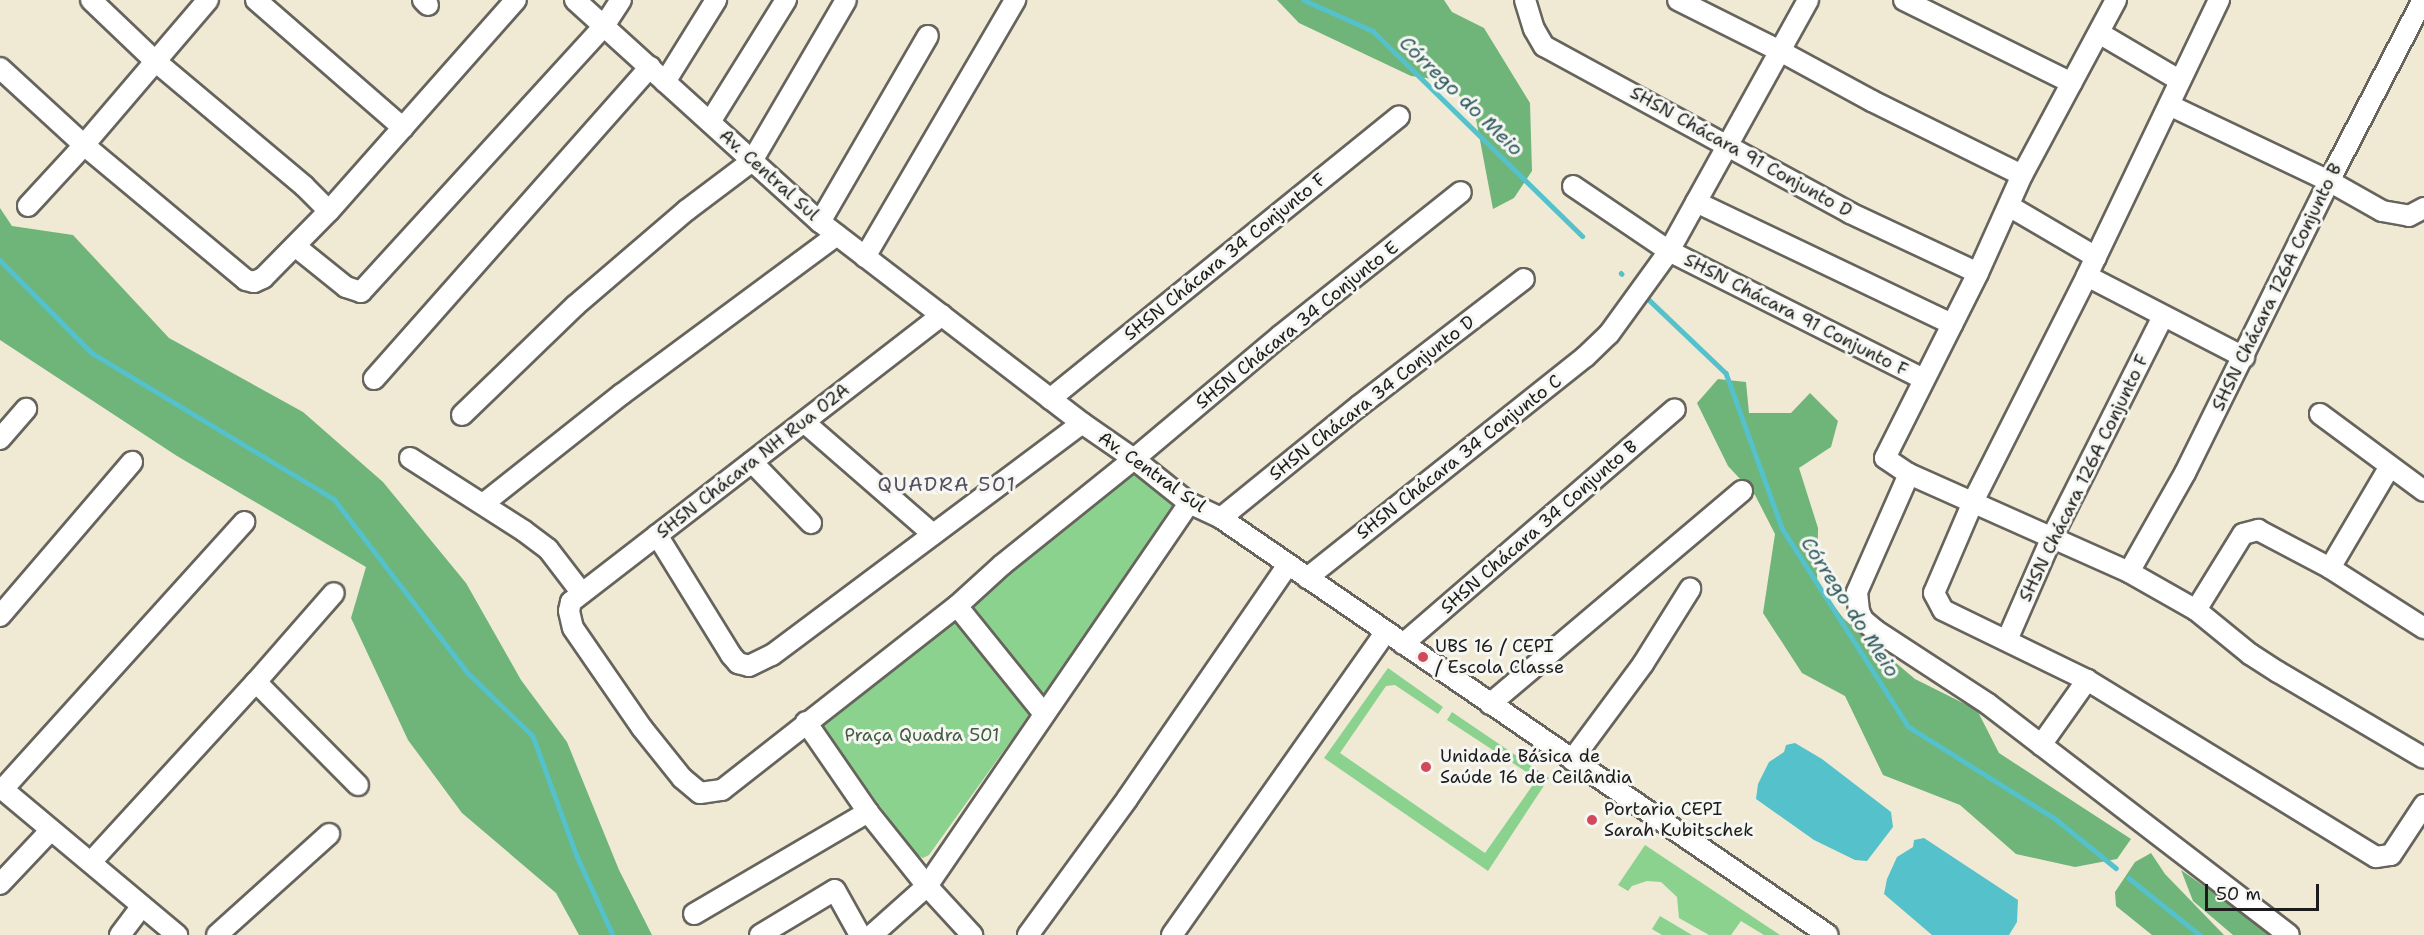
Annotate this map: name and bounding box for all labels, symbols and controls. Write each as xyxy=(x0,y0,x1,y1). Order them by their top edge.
water label: Córrego do Meio xyxy=(1394,31,1528,161)
street label: SHSN Chácara 91 Conjunto D xyxy=(1626,82,1856,222)
street label: Av. Central Sul xyxy=(715,125,823,225)
street label: SHSN Chácara 126A Conjunto B xyxy=(2207,160,2347,414)
street label: SHSN Chácara 34 Conjunto F xyxy=(1120,169,1330,345)
street label: SHSN Chácara 34 Conjunto E xyxy=(1191,237,1403,413)
street label: SHSN Chácara 91 Conjunto F xyxy=(1680,249,1912,381)
street label: SHSN Chácara 34 Conjunto D xyxy=(1265,311,1479,485)
street label: SHSN Chácara 126A Conjunto F xyxy=(2015,351,2153,605)
street label: SHSN Chácara 34 Conjunto C xyxy=(1352,370,1566,544)
street label: SHSN Chácara NH Rua 02A xyxy=(652,379,854,543)
street label: Av. Central Sul xyxy=(1094,427,1210,517)
street label: SHSN Chácara 34 Conjunto B xyxy=(1436,436,1642,618)
district label: QUADRA 501 xyxy=(877,472,1017,496)
water label: Córrego do Meio xyxy=(1796,532,1904,682)
place label: UBS 16 / CEPI / Escola Classe xyxy=(1435,636,1564,678)
marker: UBS 16 / CEPI / Escola Classe xyxy=(1416,650,1430,664)
park label: Praça Quadra 501 xyxy=(844,724,1000,746)
place label: Unidade Básica de Saúde 16 de Ceilândia xyxy=(1440,746,1632,789)
marker: Unidade Básica de Saúde 16 de Ceilândia xyxy=(1417,758,1435,776)
place label: Portaria CEPI Sarah Kubitschek xyxy=(1604,799,1754,842)
marker: Portaria CEPI Sarah Kubitschek xyxy=(1585,813,1599,827)
scale bar xyxy=(2208,872,2322,910)
text: 50 m xyxy=(2216,882,2261,906)

